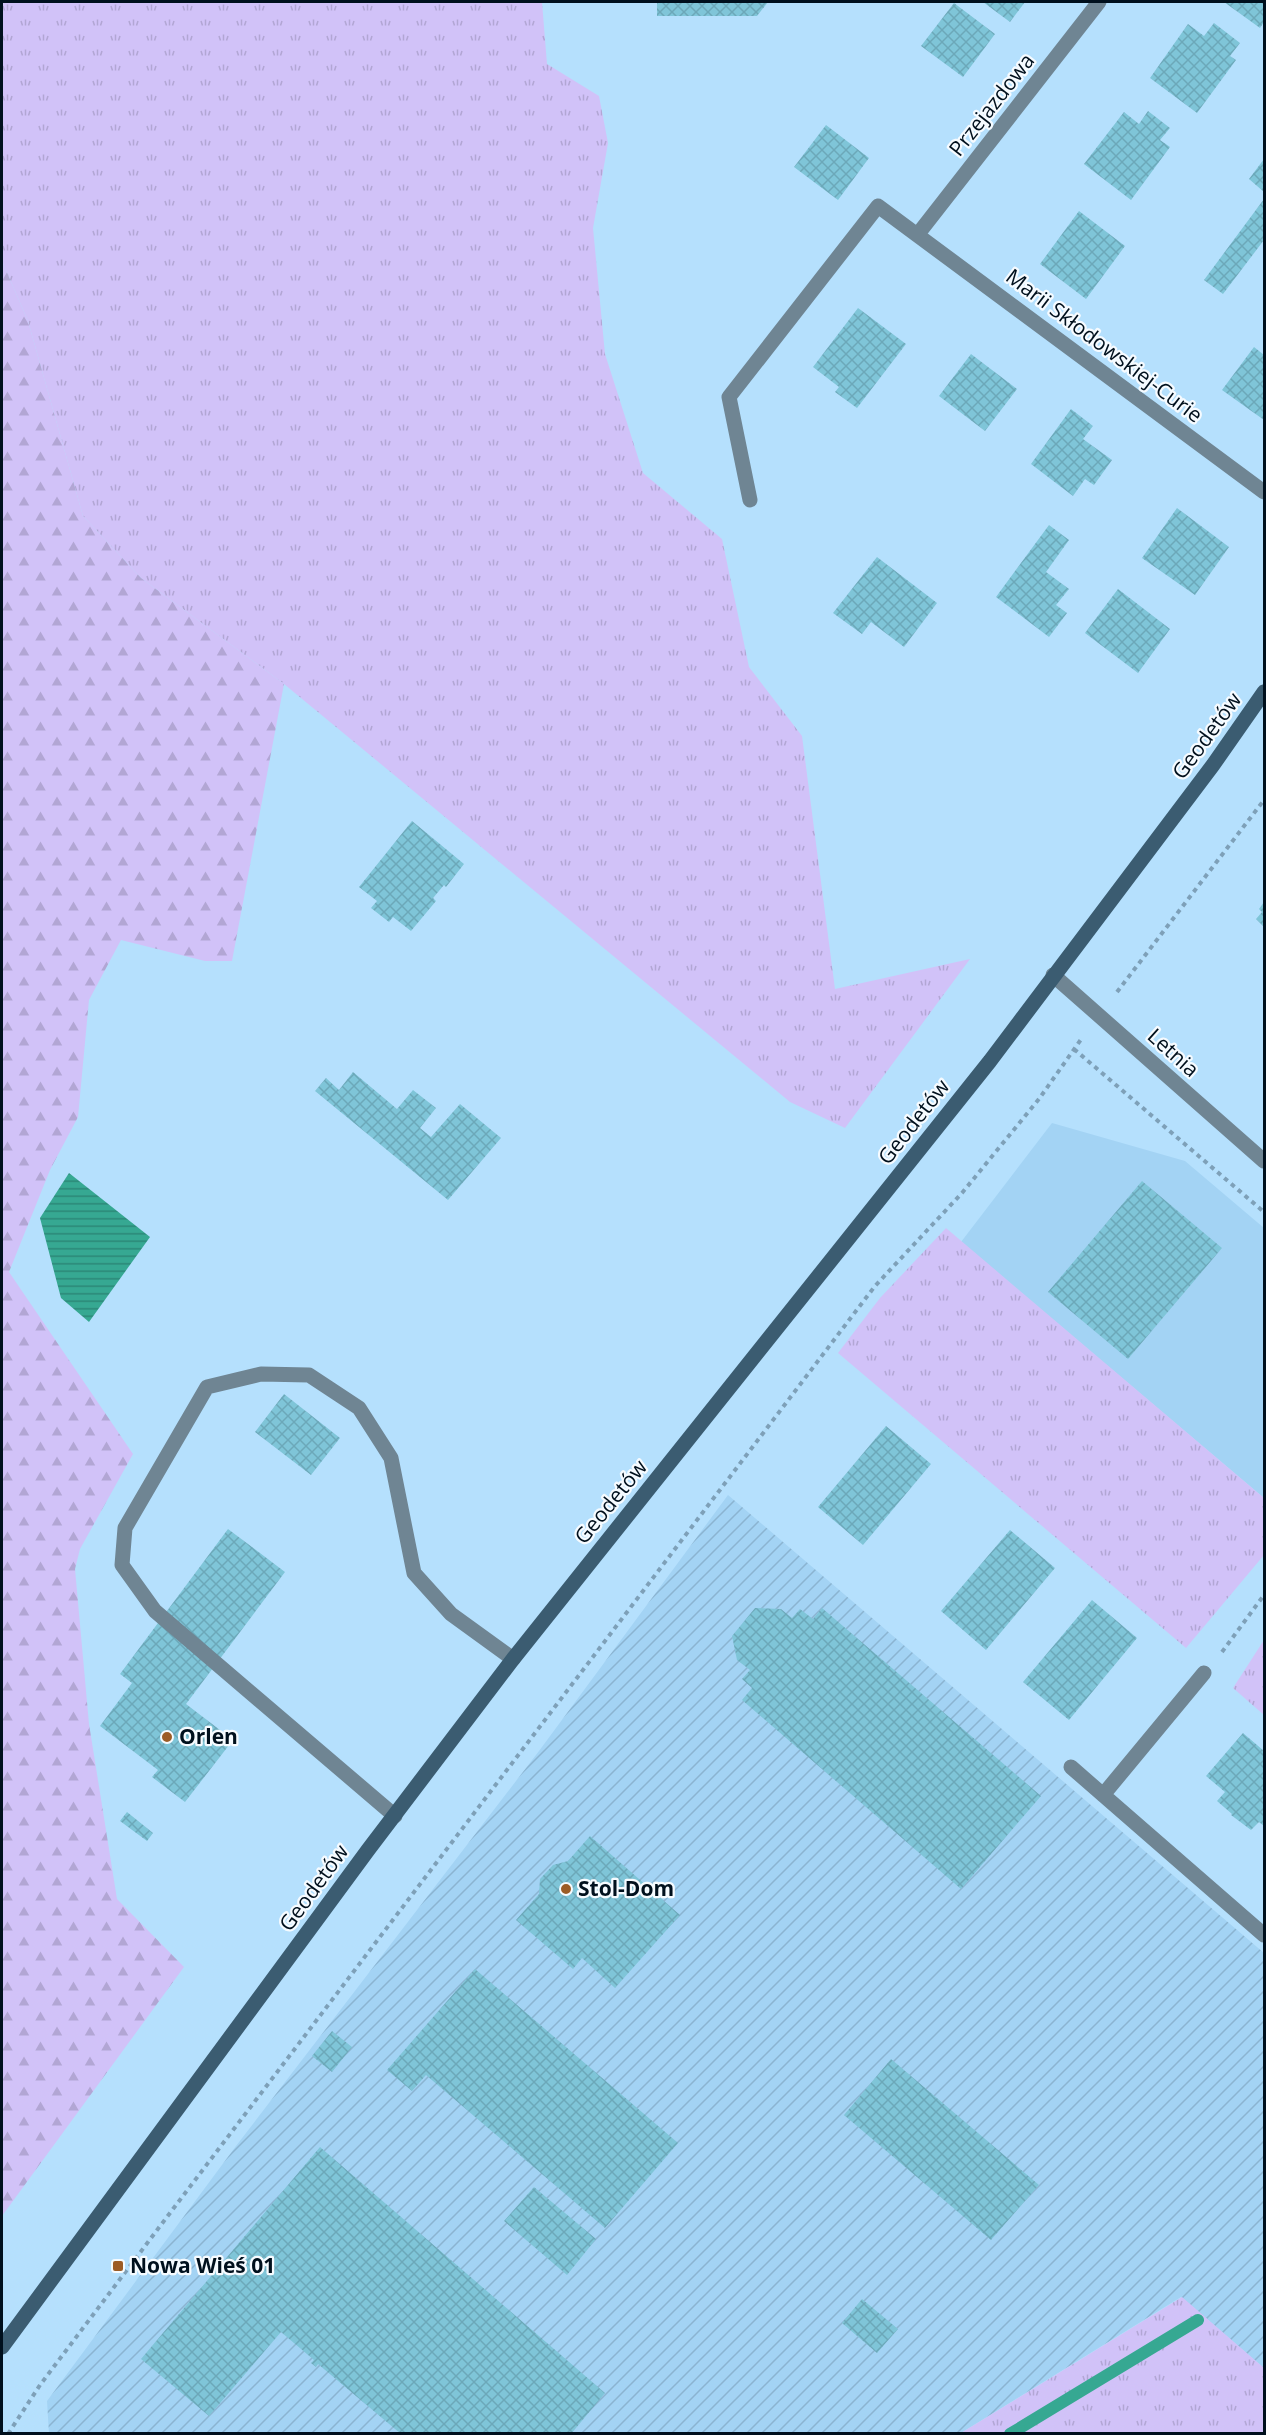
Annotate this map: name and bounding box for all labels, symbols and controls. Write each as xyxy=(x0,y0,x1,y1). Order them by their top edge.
street label: Przejazdowa xyxy=(942,47,1040,162)
street label: Marii Skłodowskiej-Curie xyxy=(1001,262,1209,428)
street label: Geodetów xyxy=(1165,686,1248,784)
street label: Letnia xyxy=(1142,1022,1205,1083)
street label: Geodetów xyxy=(871,1073,956,1170)
street label: Geodetów xyxy=(568,1453,653,1549)
place label: Orlen xyxy=(179,1722,238,1750)
marker: Orlen xyxy=(160,1730,174,1744)
street label: Geodetów xyxy=(272,1838,355,1936)
place label: Stol-Dom xyxy=(578,1874,674,1902)
marker: Stol-Dom xyxy=(559,1882,573,1896)
place label: Nowa Wieś 01 xyxy=(130,2251,275,2279)
marker: Nowa Wieś 01 xyxy=(111,2259,125,2273)

